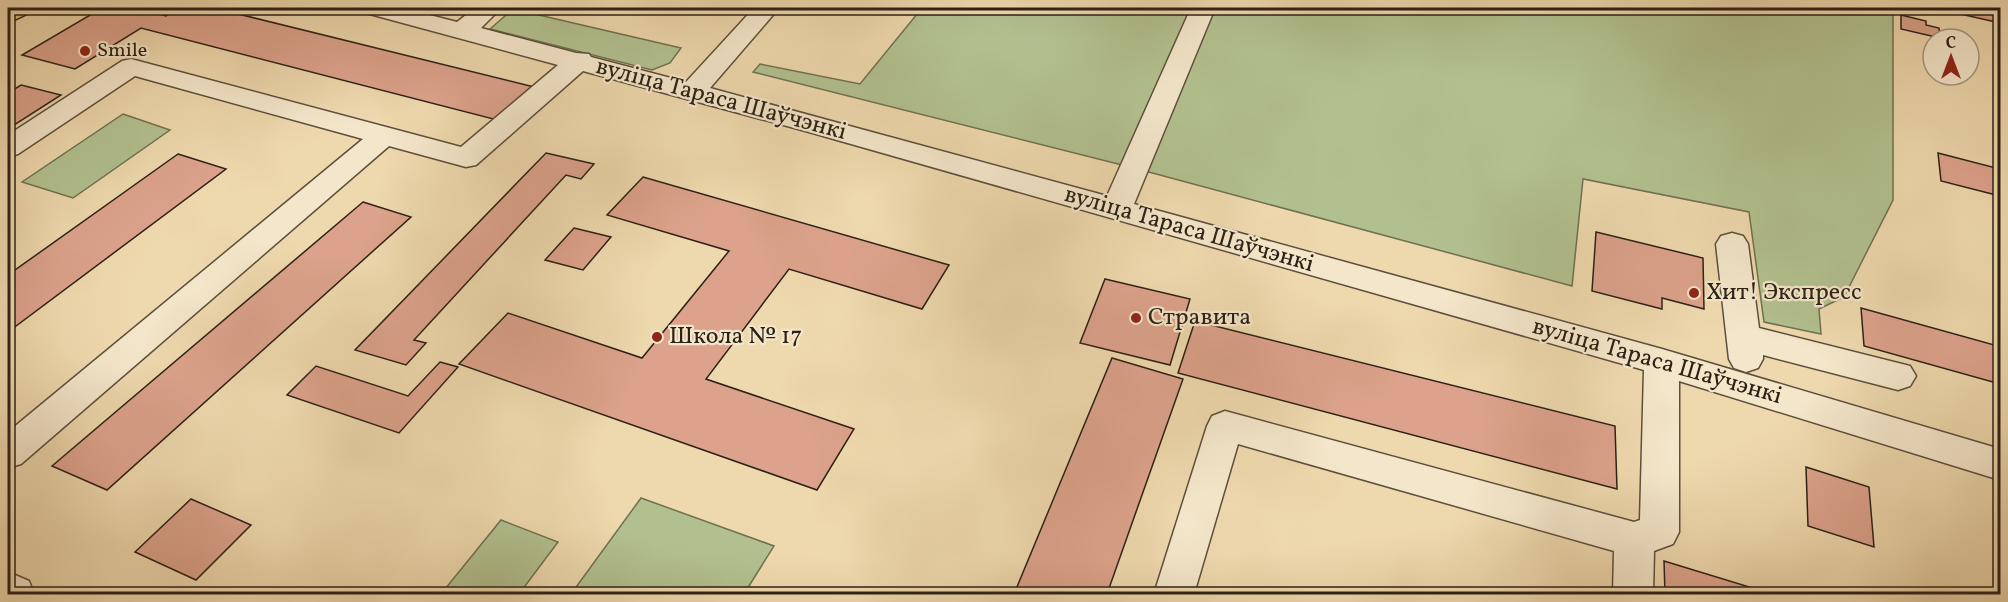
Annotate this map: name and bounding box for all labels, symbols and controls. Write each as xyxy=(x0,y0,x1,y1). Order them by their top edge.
north arrow xyxy=(1921,27,1981,87)
text: С xyxy=(1946,33,1956,55)
place label: Smile xyxy=(97,37,147,65)
marker: Smile xyxy=(78,44,92,58)
street label: вуліца Тараса Шаўчэнкі xyxy=(592,50,850,150)
street label: вуліца Тараса Шаўчэнкі xyxy=(1060,178,1318,282)
place label: Хит! Экспресс xyxy=(1706,276,1862,310)
marker: Хит! Экспресс xyxy=(1687,286,1701,300)
place label: Стравита xyxy=(1148,301,1251,335)
street label: вуліца Тараса Шаўчэнкі xyxy=(1528,310,1786,414)
marker: Стравита xyxy=(1129,311,1143,325)
place label: Школа № 17 xyxy=(669,320,802,354)
marker: Школа № 17 xyxy=(650,330,664,344)

